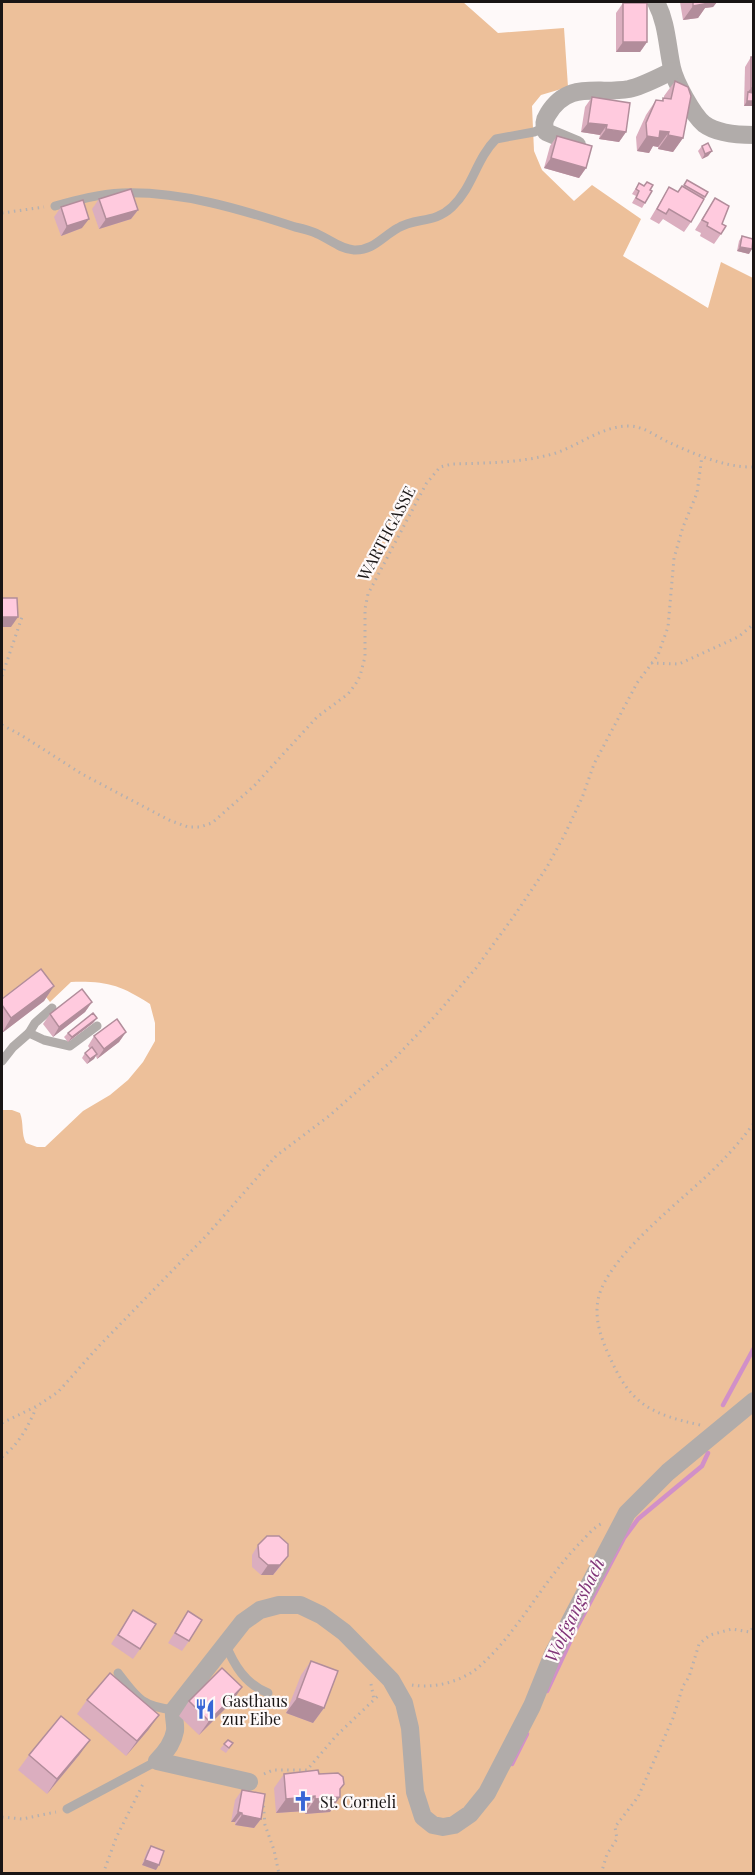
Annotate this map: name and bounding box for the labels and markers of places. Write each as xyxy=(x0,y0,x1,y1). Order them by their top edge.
place label: Gasthaus zur Eibe xyxy=(222,1690,288,1729)
restaurant icon: Gasthaus zur Eibe xyxy=(193,1697,217,1721)
church icon: St. Corneli xyxy=(291,1789,315,1813)
place label: St. Corneli xyxy=(320,1791,396,1812)

